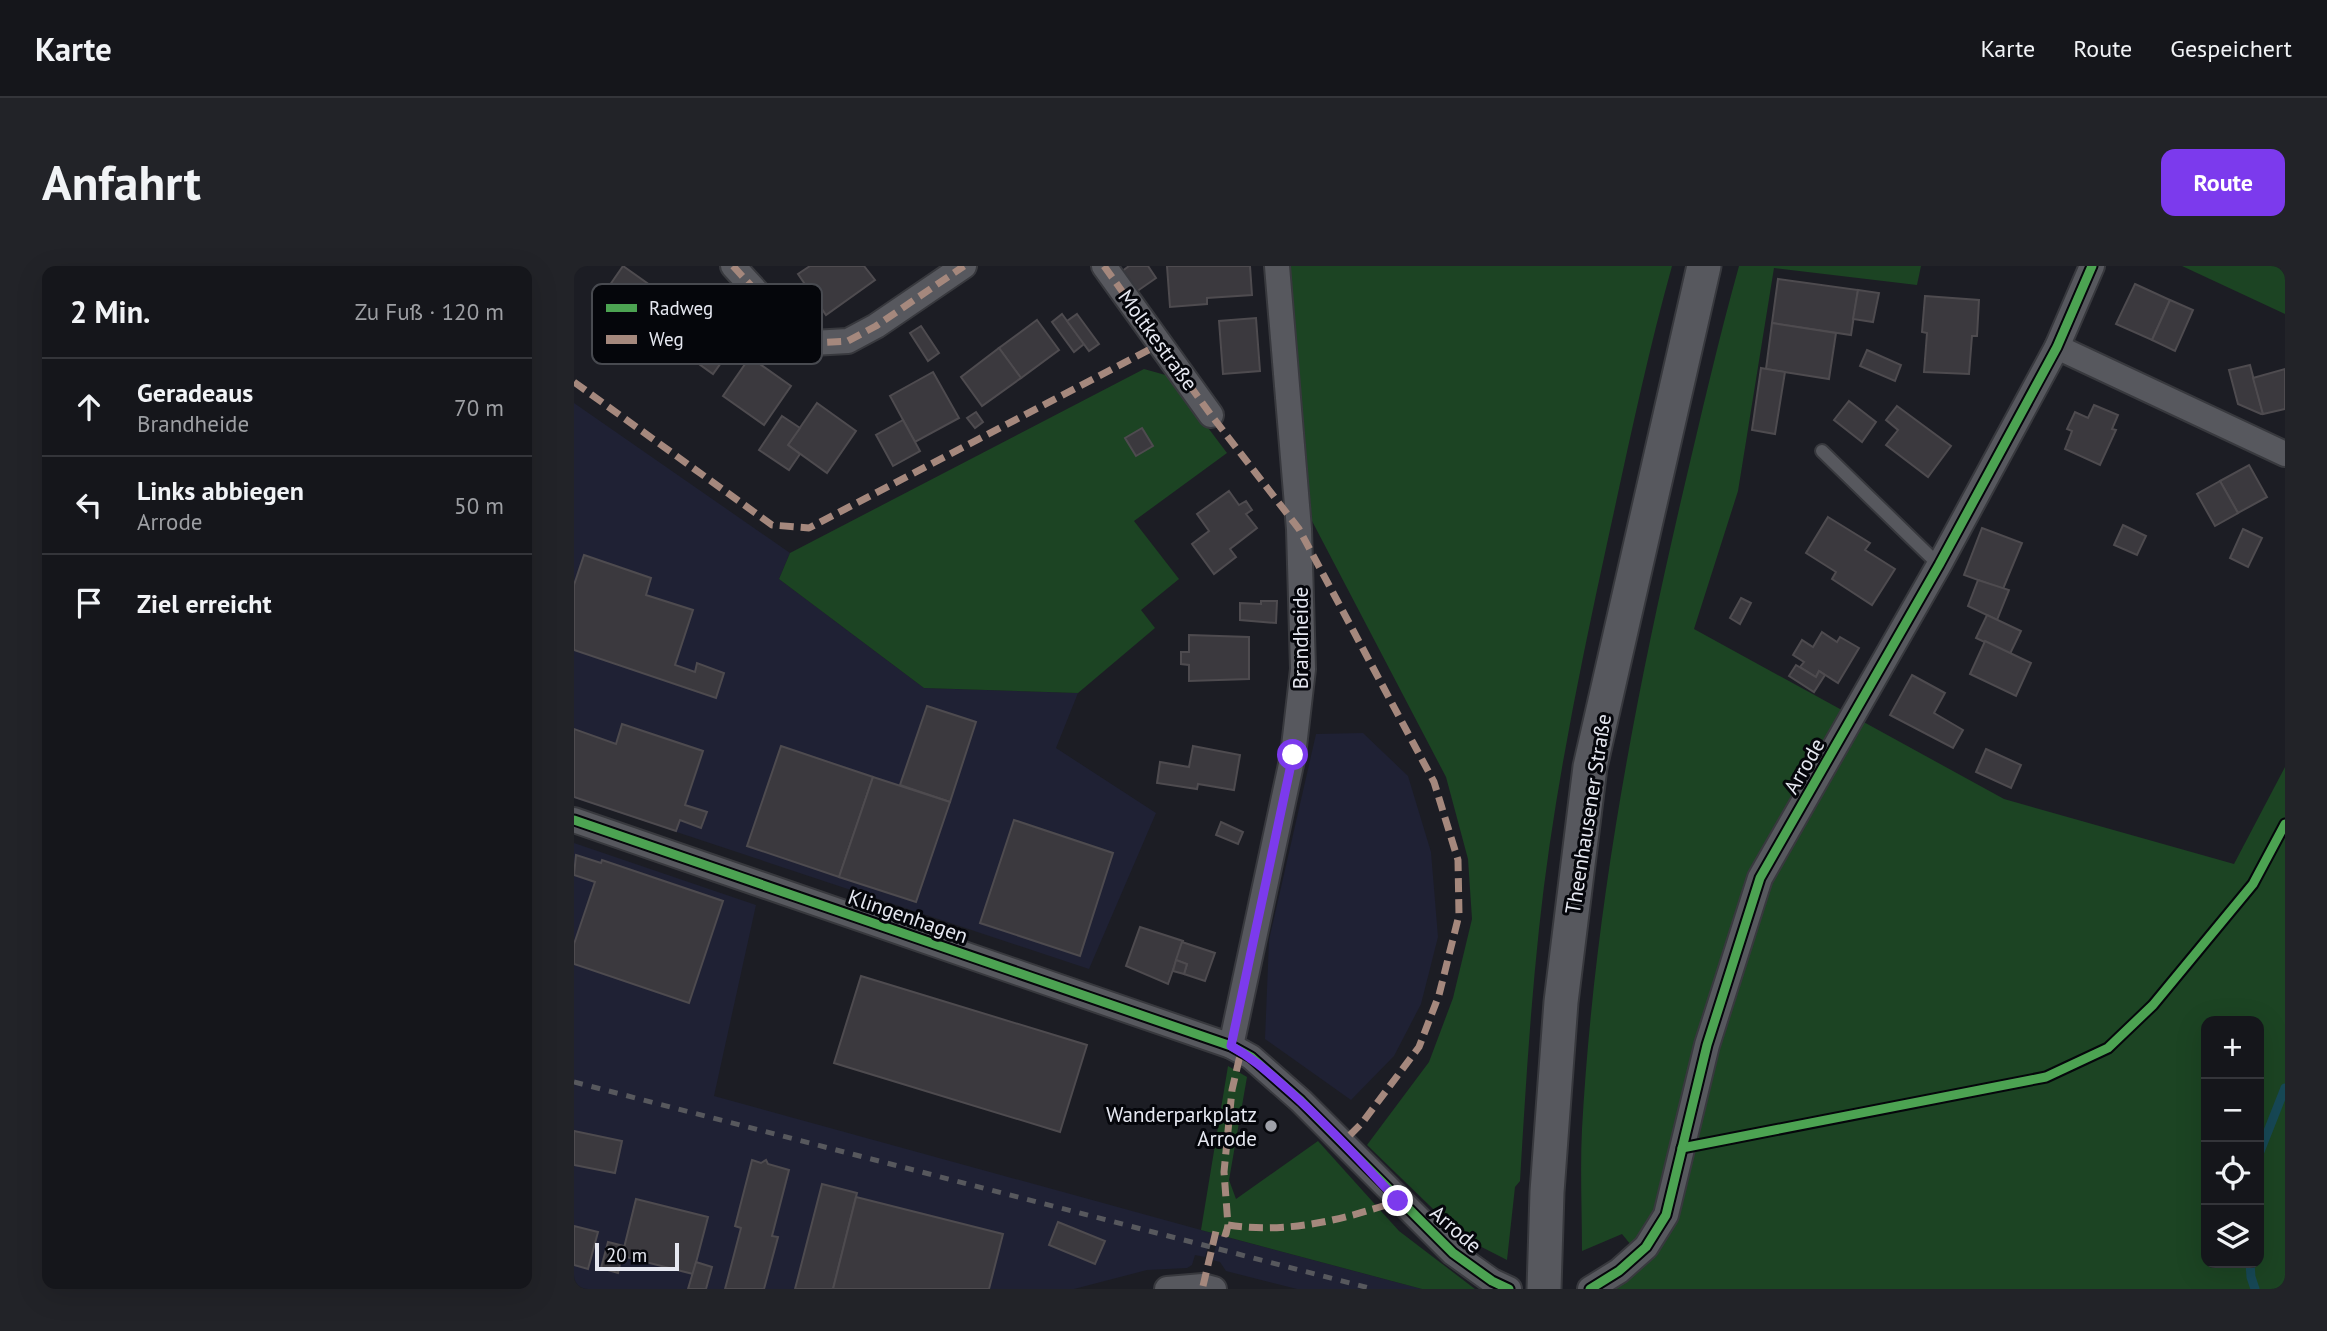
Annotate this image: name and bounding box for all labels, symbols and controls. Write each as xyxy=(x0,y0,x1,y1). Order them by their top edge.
text: Karte xyxy=(35,27,112,70)
text: Karte xyxy=(1980,33,2035,64)
text: Route xyxy=(2073,33,2132,64)
text: Gespeichert xyxy=(2170,33,2292,64)
button: Route xyxy=(2161,149,2285,216)
text: Anfahrt xyxy=(42,150,201,214)
legend xyxy=(592,284,822,364)
street label: Moltkestraße xyxy=(1112,284,1204,396)
text: 2 Min. xyxy=(70,292,150,331)
text: Radweg xyxy=(649,296,713,320)
text: Zu Fuß · 120 m xyxy=(355,297,504,326)
text: Weg xyxy=(649,327,684,351)
text: Geradeaus xyxy=(137,376,253,409)
icon: ahead xyxy=(70,388,108,426)
text: 70 m xyxy=(454,393,504,422)
text: Brandheide xyxy=(137,409,249,438)
text: Links abbiegen xyxy=(137,474,304,507)
icon: left xyxy=(70,486,108,524)
text: 50 m xyxy=(454,491,504,520)
text: Arrode xyxy=(137,507,202,536)
icon: arrive xyxy=(70,584,108,622)
text: Ziel erreicht xyxy=(137,587,272,620)
street label: Brandheide xyxy=(1287,587,1314,689)
street label: Theenhausener Straße xyxy=(1559,712,1617,916)
street label: Arrode xyxy=(1777,733,1831,799)
route start xyxy=(1277,739,1308,770)
street label: Klingenhagen xyxy=(845,883,971,949)
map controls xyxy=(2201,1016,2264,1268)
button: + xyxy=(2201,1016,2264,1079)
button: − xyxy=(2201,1079,2264,1142)
place label: Wanderparkplatz Arrode xyxy=(1106,1101,1257,1152)
marker: Wanderparkplatz Arrode xyxy=(1263,1118,1279,1134)
button: locate xyxy=(2201,1142,2264,1205)
route end xyxy=(1382,1185,1413,1216)
street label: Arrode xyxy=(1425,1199,1487,1259)
button: layers xyxy=(2201,1205,2264,1268)
scale bar xyxy=(595,1240,679,1272)
text: 20 m xyxy=(606,1243,647,1267)

